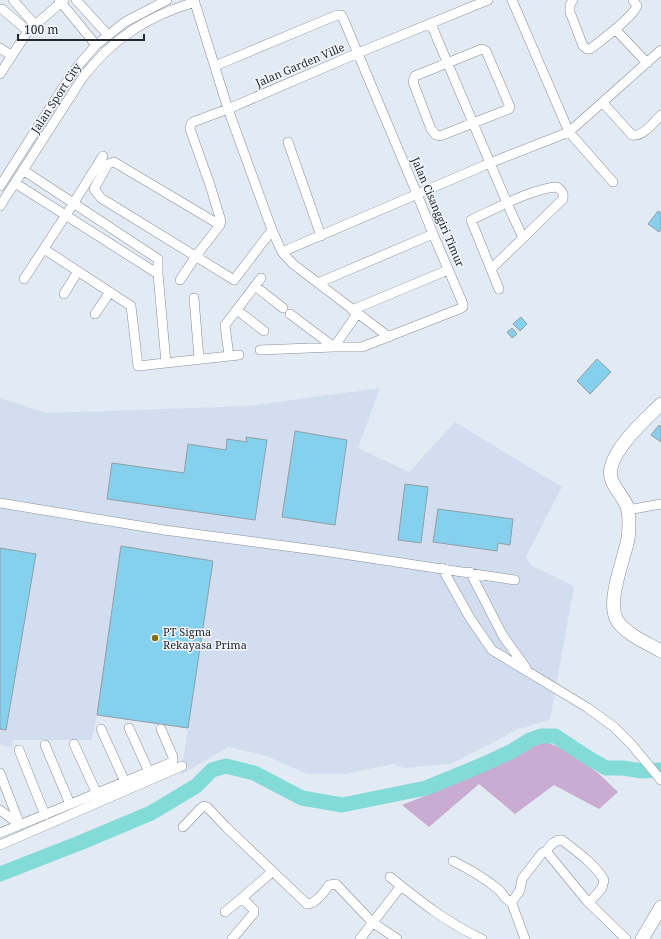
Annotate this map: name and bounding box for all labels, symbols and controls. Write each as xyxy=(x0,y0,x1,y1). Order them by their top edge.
scale bar xyxy=(18,16,144,42)
text: 100 m xyxy=(24,21,59,38)
street label: Jalan Garden Ville xyxy=(252,39,347,90)
street label: Jalan Sport City xyxy=(27,59,84,137)
street label: Jalan Cisanggiri Timur xyxy=(408,154,469,270)
place label: PT Sigma Rekayasa Prima xyxy=(163,624,247,652)
marker: PT Sigma Rekayasa Prima xyxy=(150,633,160,643)

